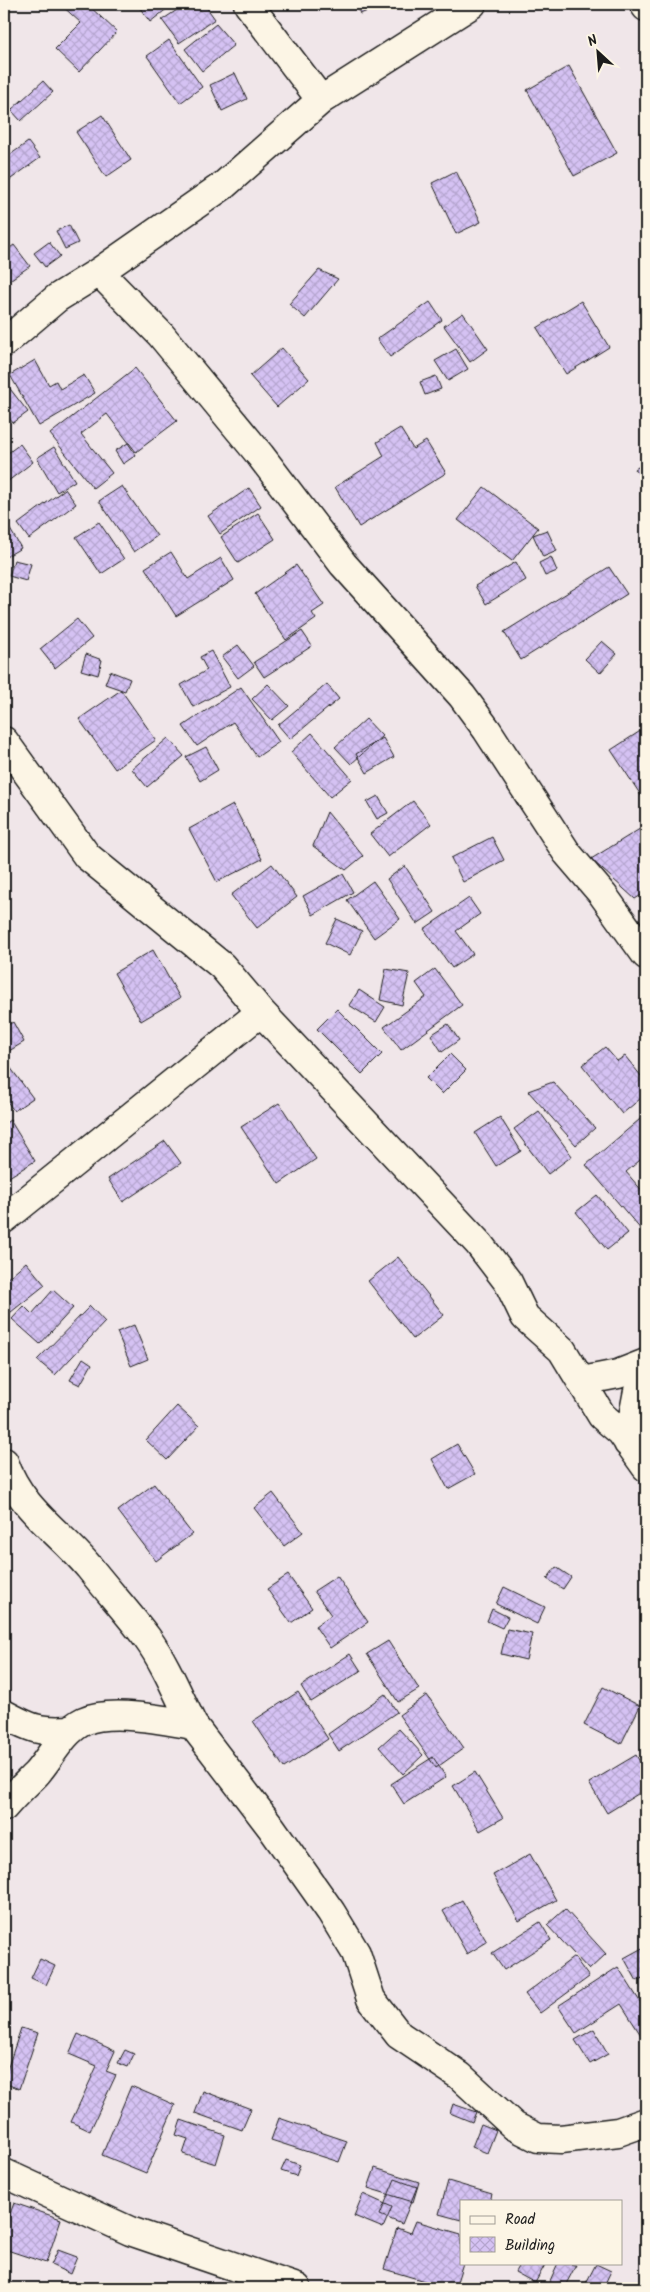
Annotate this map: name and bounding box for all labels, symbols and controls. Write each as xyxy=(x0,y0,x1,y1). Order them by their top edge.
north arrow xyxy=(572,28,622,78)
text: N xyxy=(584,29,602,53)
legend xyxy=(460,2200,622,2264)
text: Road xyxy=(505,2208,536,2232)
text: Building xyxy=(505,2234,555,2258)

